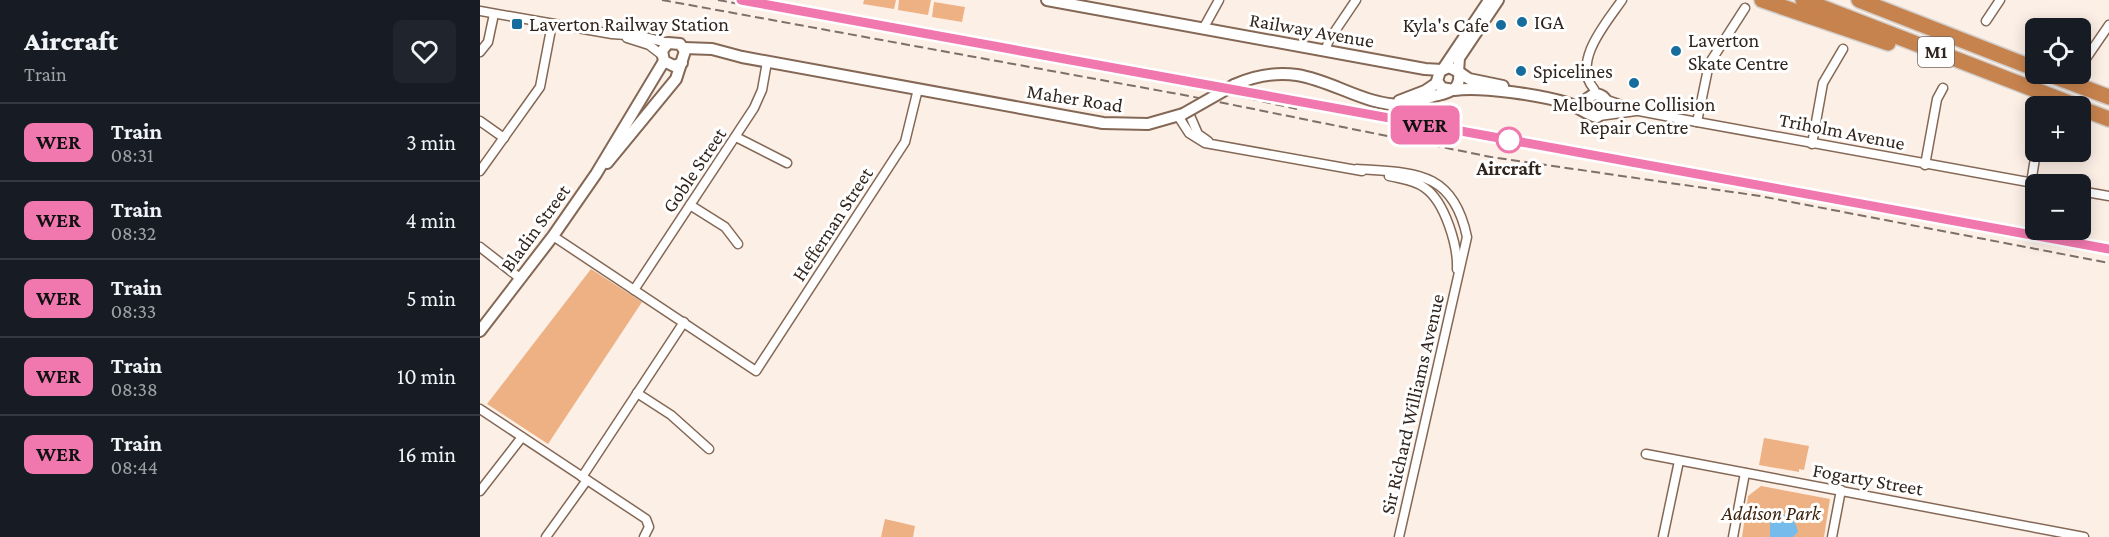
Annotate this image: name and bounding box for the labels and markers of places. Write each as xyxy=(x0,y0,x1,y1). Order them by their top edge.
place label: IGA xyxy=(1534,11,1565,33)
place label: Laverton Railway Station xyxy=(529,13,729,36)
place label: Kyla's Cafe xyxy=(1403,14,1489,37)
marker: IGA xyxy=(1515,15,1529,29)
marker: Laverton Railway Station xyxy=(510,17,524,31)
marker: Kyla's Cafe xyxy=(1494,18,1508,32)
place label: Laverton Skate Centre xyxy=(1688,29,1789,74)
marker: Laverton Skate Centre xyxy=(1669,44,1683,58)
place label: Spicelines xyxy=(1533,60,1613,83)
marker: Spicelines xyxy=(1514,64,1528,78)
marker: Melbourne Collision Repair Centre xyxy=(1627,76,1641,90)
place label: Melbourne Collision Repair Centre xyxy=(1553,93,1716,139)
marker: Aircraft xyxy=(1496,127,1522,153)
place label: Aircraft xyxy=(1475,157,1542,179)

